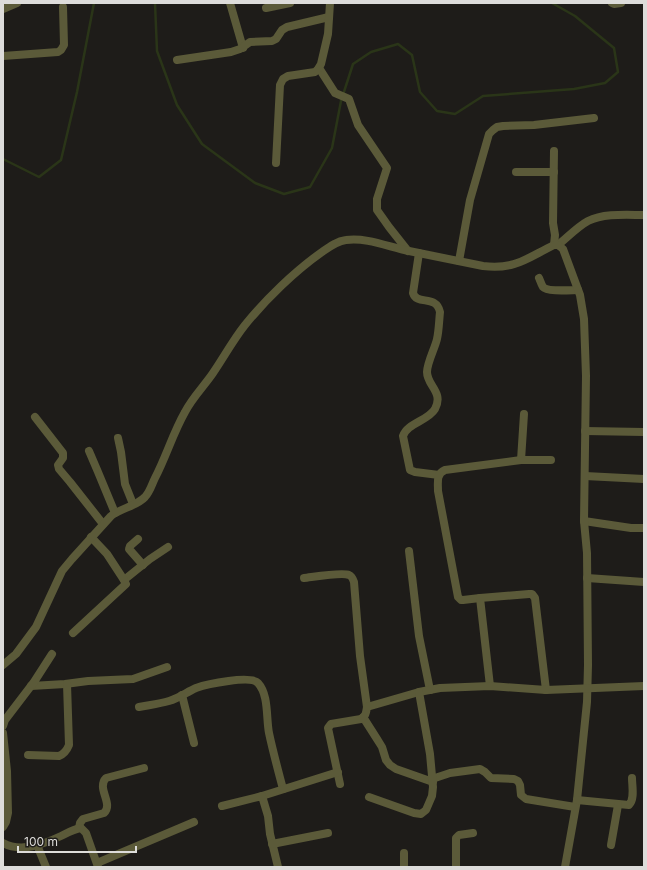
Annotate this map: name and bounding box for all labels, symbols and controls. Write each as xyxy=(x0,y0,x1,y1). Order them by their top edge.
scale bar xyxy=(18,828,136,854)
text: 100 m xyxy=(24,834,58,849)

